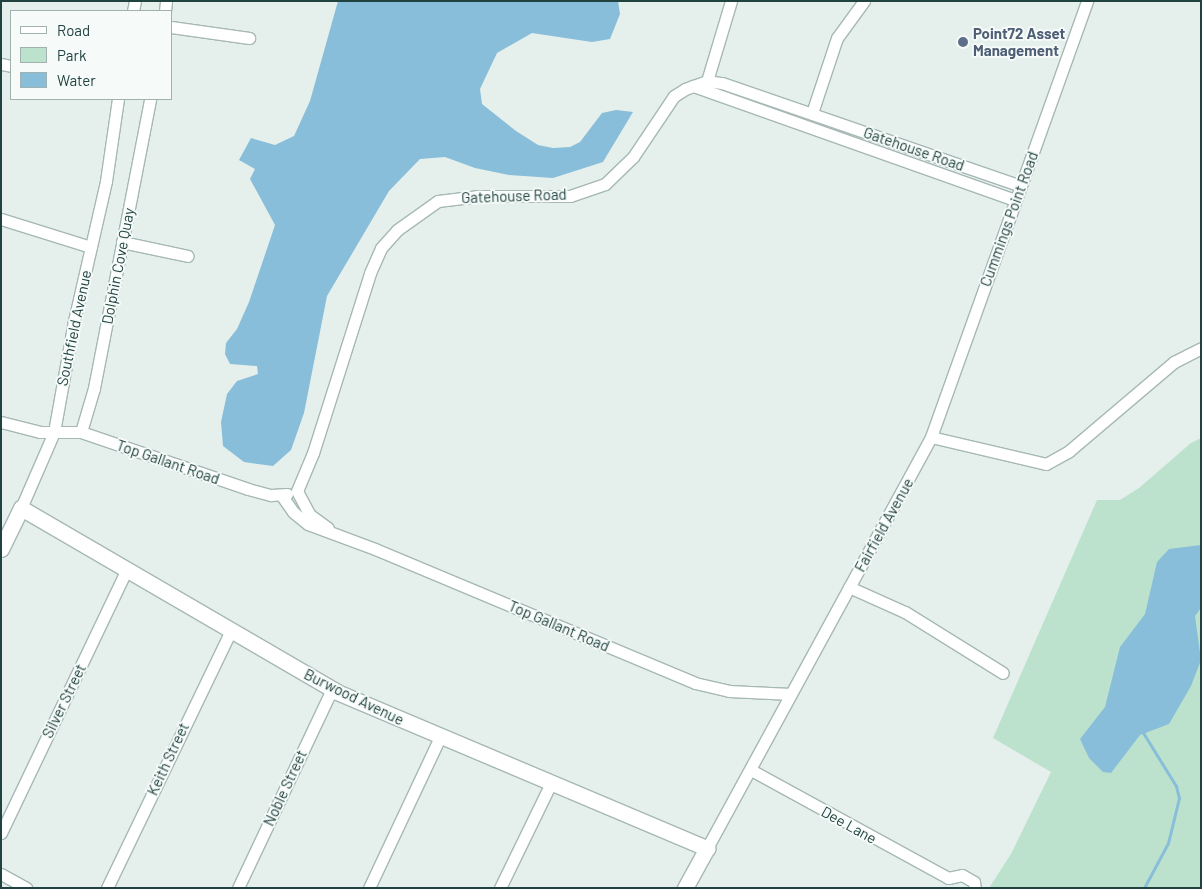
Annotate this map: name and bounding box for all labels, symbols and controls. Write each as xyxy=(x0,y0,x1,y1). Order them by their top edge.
legend xyxy=(10,10,172,100)
text: Road xyxy=(57,21,90,39)
place label: Point72 Asset Management xyxy=(973,24,1065,59)
marker: Point72 Asset Management xyxy=(957,36,969,48)
text: Park xyxy=(57,46,86,64)
text: Water xyxy=(57,71,96,89)
street label: Gatehouse Road xyxy=(861,123,967,175)
street label: Cummings Point Road xyxy=(976,149,1042,289)
street label: Gatehouse Road xyxy=(461,185,567,207)
street label: Dolphin Cove Quay xyxy=(98,206,138,326)
street label: Southfield Avenue xyxy=(53,268,95,388)
street label: Top Gallant Road xyxy=(114,436,222,488)
street label: Fairfield Avenue xyxy=(851,475,917,575)
street label: Top Gallant Road xyxy=(506,597,612,655)
street label: Silver Street xyxy=(38,661,90,741)
street label: Burwood Avenue xyxy=(301,665,407,729)
street label: Keith Street xyxy=(143,720,193,798)
street label: Noble Street xyxy=(260,747,310,829)
street label: Dee Lane xyxy=(818,802,880,848)

